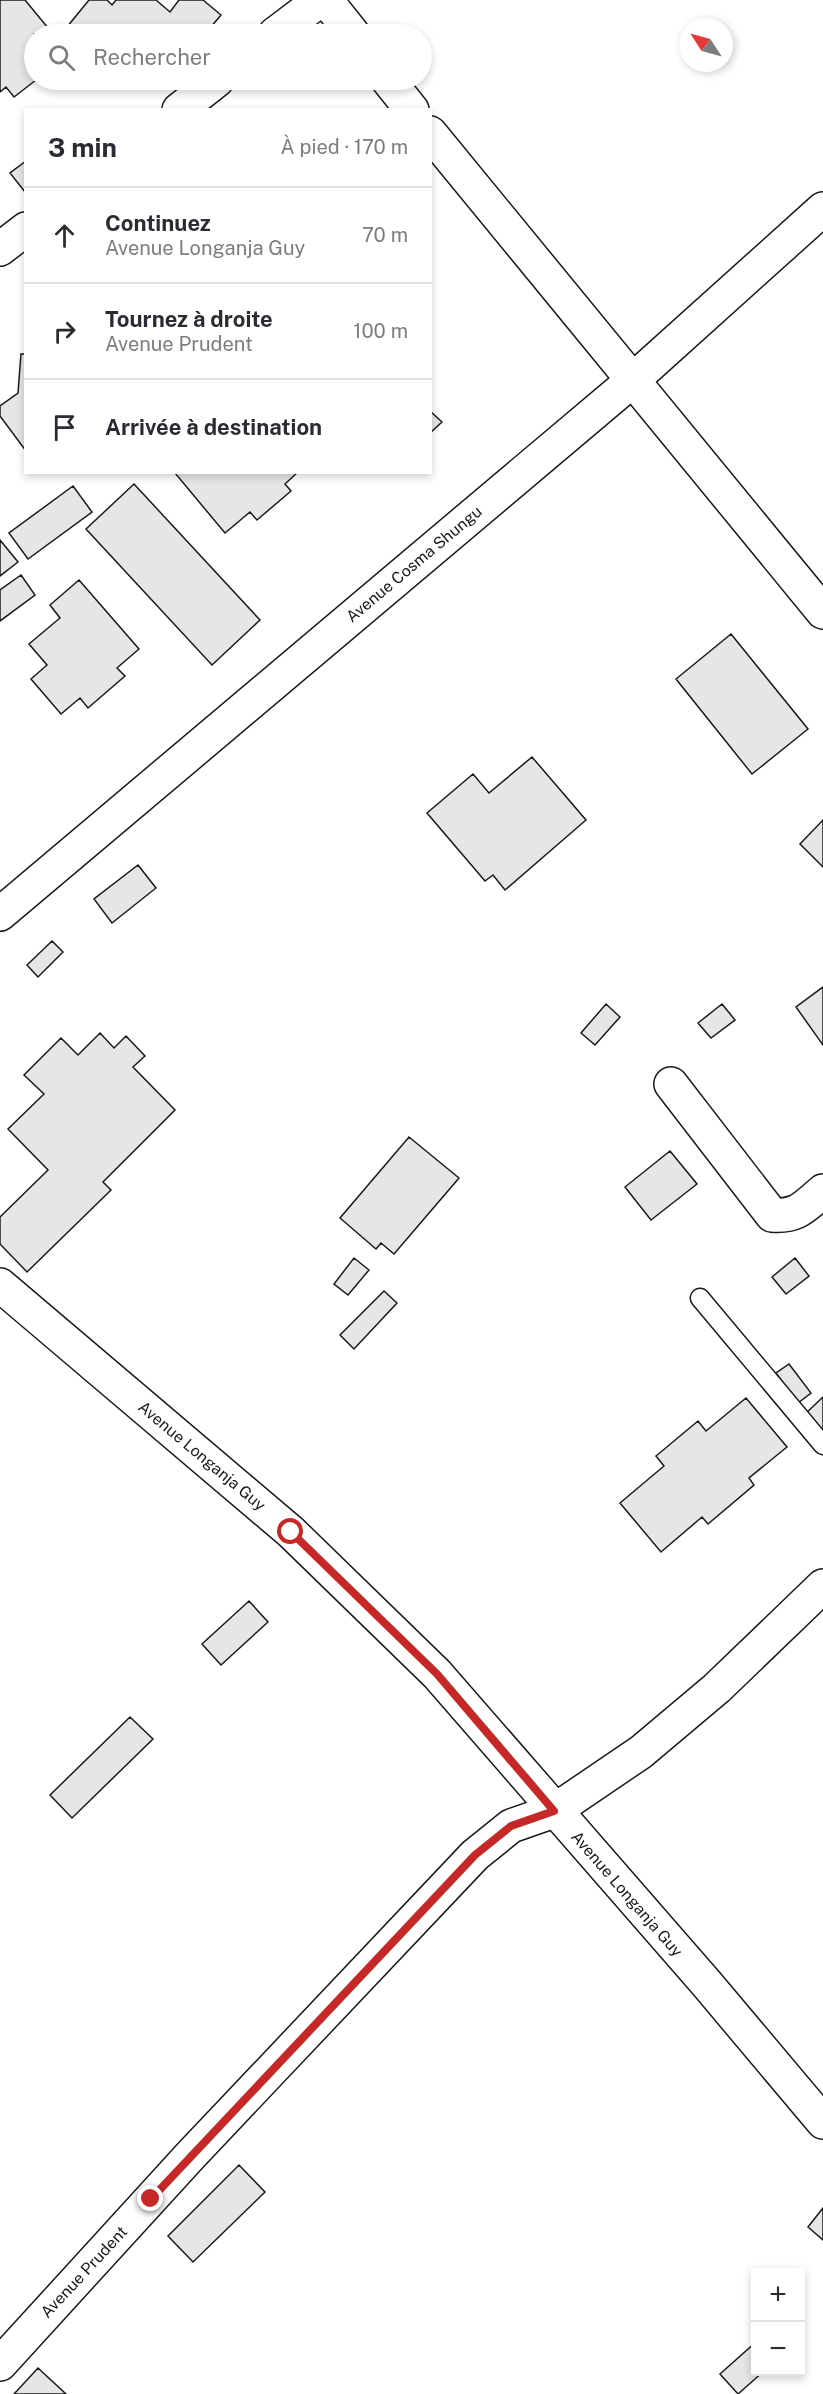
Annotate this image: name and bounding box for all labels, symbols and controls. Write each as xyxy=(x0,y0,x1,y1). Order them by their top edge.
north arrow xyxy=(679,18,733,72)
search box xyxy=(24,24,432,90)
icon: search xyxy=(45,41,78,74)
text: Rechercher xyxy=(93,44,211,70)
text: 3 min xyxy=(48,132,117,163)
text: À pied · 170 m xyxy=(280,135,408,159)
text: Continuez xyxy=(105,210,211,236)
icon: ahead xyxy=(48,219,81,252)
text: 70 m xyxy=(362,223,408,247)
text: Avenue Longanja Guy xyxy=(105,236,305,260)
text: Tournez à droite xyxy=(105,306,273,332)
icon: right xyxy=(48,315,81,348)
text: 100 m xyxy=(353,319,408,343)
text: Avenue Prudent xyxy=(105,332,253,356)
icon: arrive xyxy=(48,411,81,444)
text: Arrivée à destination xyxy=(105,414,322,440)
street label: Avenue Cosma Shungu xyxy=(342,502,486,626)
street label: Avenue Longanja Guy xyxy=(135,1397,270,1515)
route start xyxy=(277,1518,303,1544)
street label: Avenue Longanja Guy xyxy=(567,1827,687,1961)
route end xyxy=(137,2185,163,2211)
street label: Avenue Prudent xyxy=(37,2222,131,2322)
map controls xyxy=(751,2268,805,2376)
button: + xyxy=(751,2268,805,2322)
button: − xyxy=(751,2322,805,2376)

